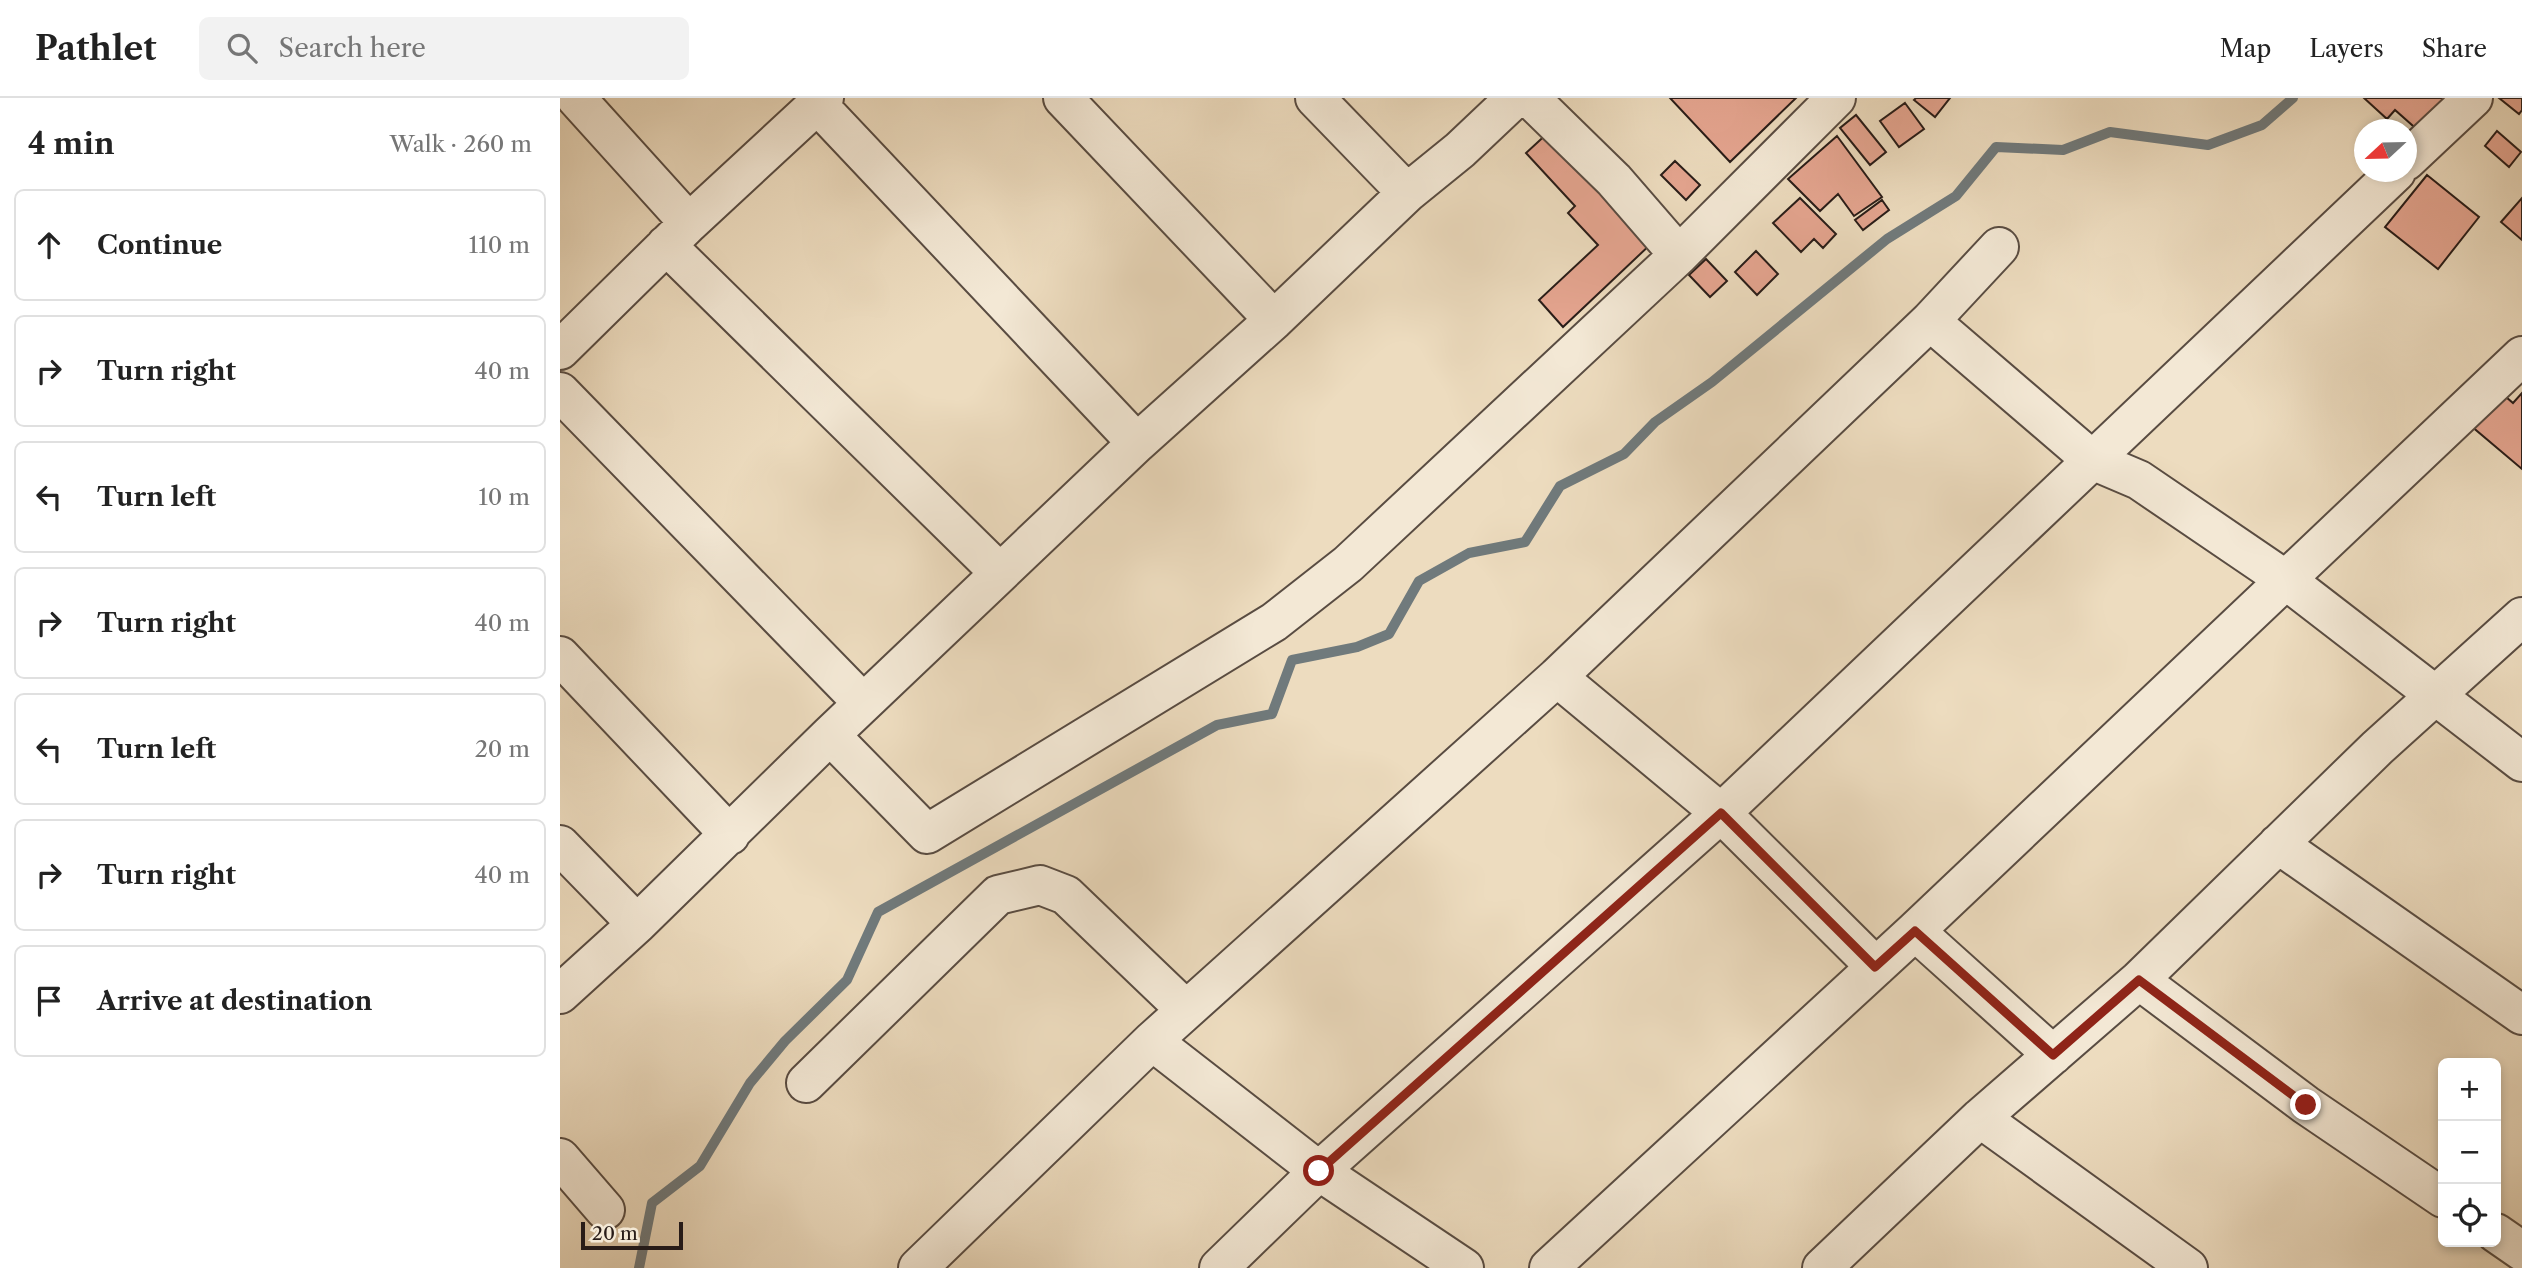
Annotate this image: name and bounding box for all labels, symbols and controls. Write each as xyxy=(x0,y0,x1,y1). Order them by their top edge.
search box xyxy=(199,17,689,80)
text: Pathlet xyxy=(35,28,157,69)
icon: search xyxy=(223,29,261,67)
text: Search here xyxy=(279,32,426,64)
text: Map xyxy=(2220,34,2271,63)
text: Layers xyxy=(2309,34,2384,63)
text: Share xyxy=(2422,34,2487,63)
north arrow xyxy=(2354,119,2417,182)
text: 4 min xyxy=(28,125,114,162)
text: Walk · 260 m xyxy=(390,130,532,158)
icon: ahead xyxy=(30,226,68,264)
text: Continue xyxy=(97,229,222,261)
text: 110 m xyxy=(469,231,530,259)
icon: right xyxy=(30,352,68,390)
text: Turn right xyxy=(97,355,236,387)
text: 40 m xyxy=(475,357,530,385)
icon: left xyxy=(30,478,68,516)
text: Turn left xyxy=(97,481,216,513)
text: 10 m xyxy=(478,483,530,511)
icon: right xyxy=(30,604,68,642)
text: Turn right xyxy=(97,607,236,639)
text: 40 m xyxy=(475,609,530,637)
icon: left xyxy=(30,730,68,768)
text: Turn left xyxy=(97,733,216,765)
text: 20 m xyxy=(475,735,530,763)
icon: right xyxy=(30,856,68,894)
text: Turn right xyxy=(97,859,236,891)
text: 40 m xyxy=(475,861,530,889)
icon: arrive xyxy=(30,982,68,1020)
text: Arrive at destination xyxy=(97,985,372,1017)
map controls xyxy=(2438,1058,2501,1247)
button: + xyxy=(2438,1058,2501,1121)
route end xyxy=(2290,1089,2321,1120)
button: − xyxy=(2438,1121,2501,1184)
route start xyxy=(1303,1155,1334,1186)
button: locate xyxy=(2438,1184,2501,1247)
scale bar xyxy=(581,1219,682,1251)
text: 20 m xyxy=(592,1222,638,1245)

